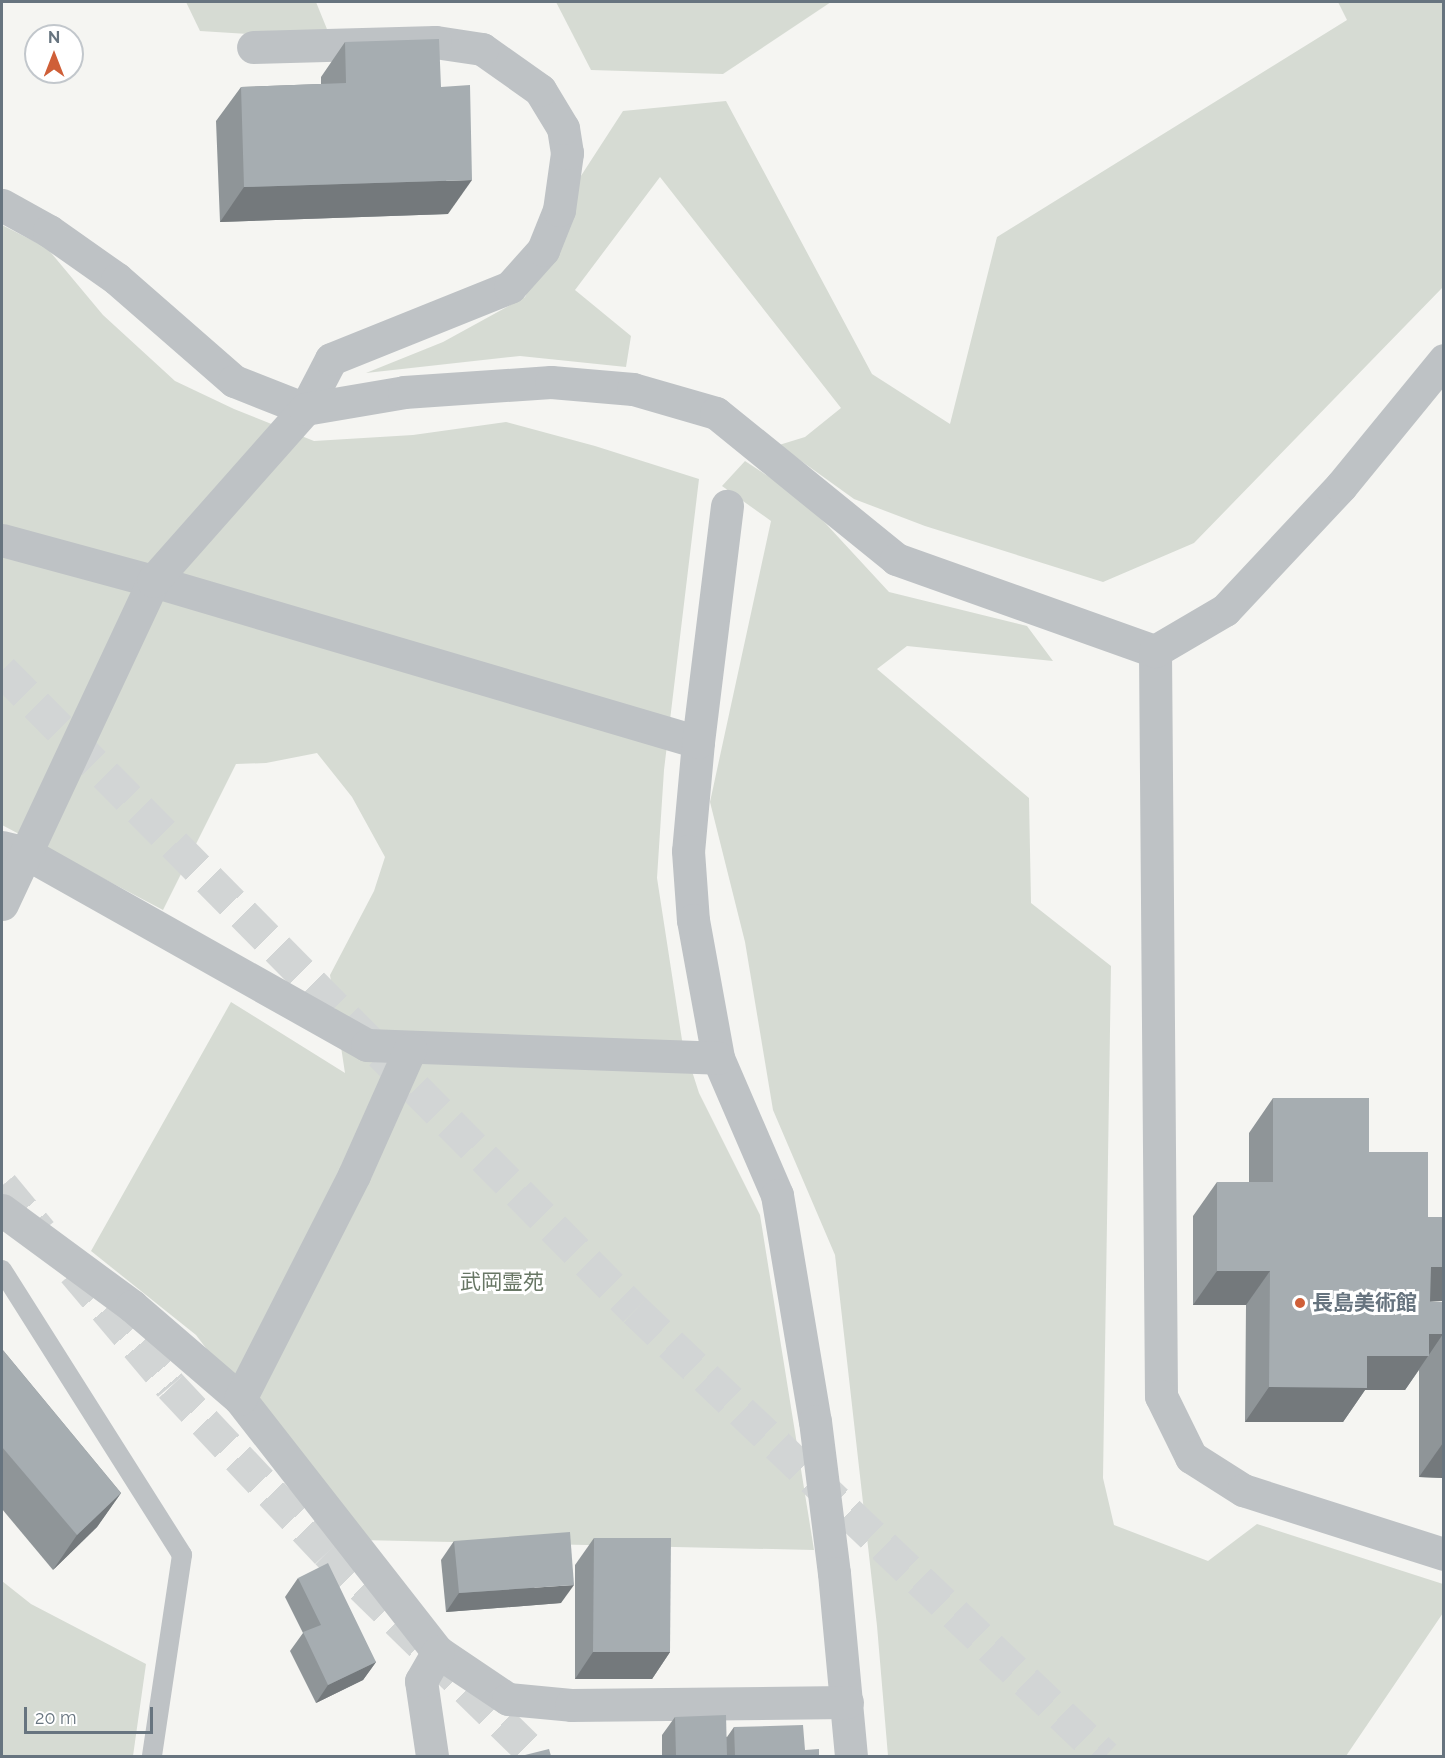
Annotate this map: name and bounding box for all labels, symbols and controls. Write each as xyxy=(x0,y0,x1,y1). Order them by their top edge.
north arrow xyxy=(24,24,84,84)
text: N xyxy=(48,28,60,47)
park label: 武岡霊苑 xyxy=(460,1269,544,1295)
place label: 長島美術館 xyxy=(1312,1290,1417,1316)
marker: 長島美術館 xyxy=(1293,1296,1307,1310)
scale bar xyxy=(27,1695,156,1733)
text: 20 m xyxy=(35,1707,77,1728)

